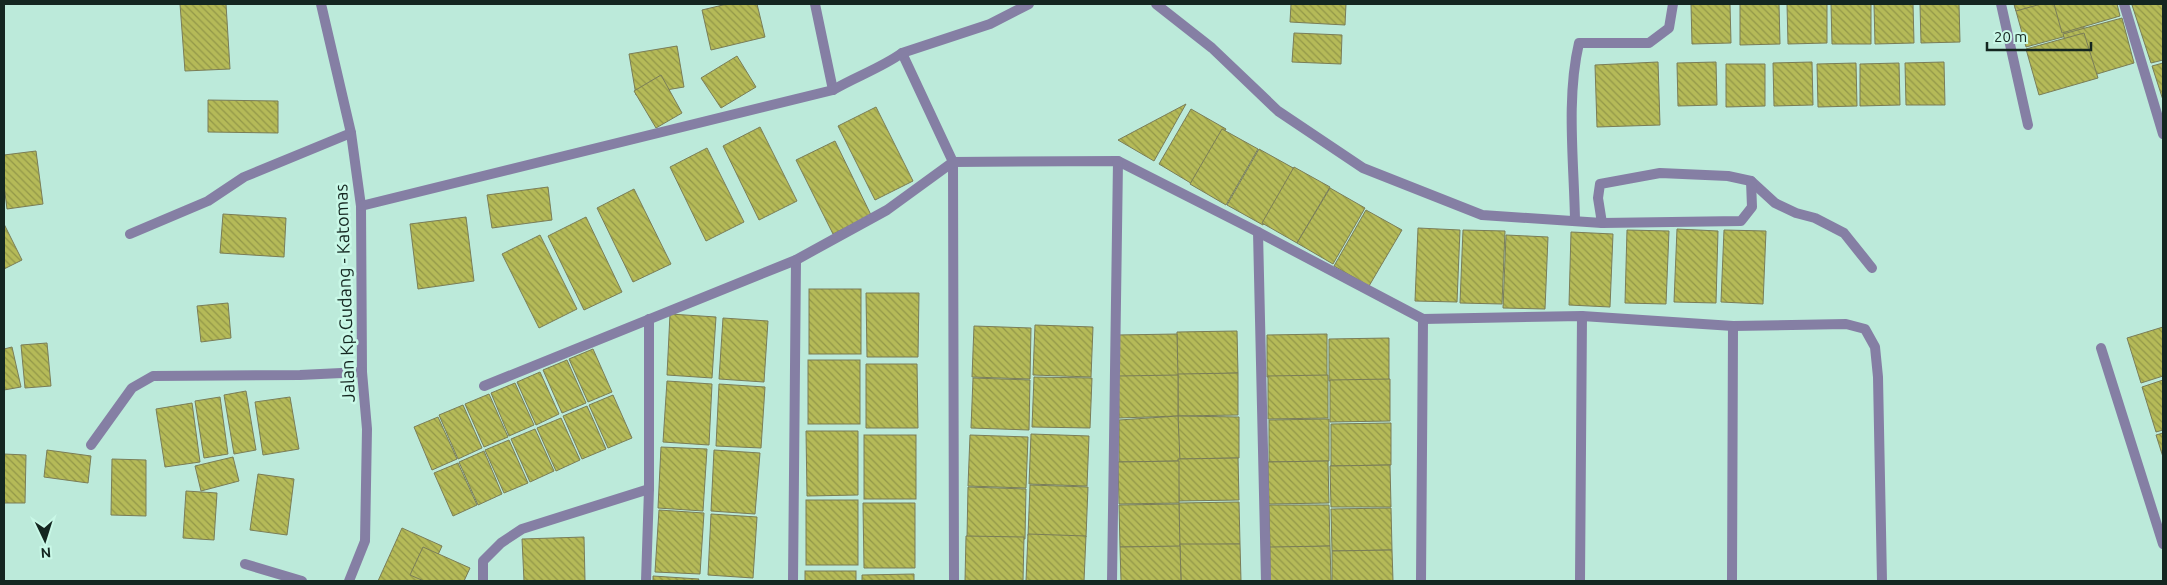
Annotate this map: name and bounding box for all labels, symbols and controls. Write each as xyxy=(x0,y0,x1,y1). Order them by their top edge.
scale bar xyxy=(1987,20,2091,52)
text: 20 m xyxy=(1994,28,2027,45)
street label: Jalan Kp.Gudang - Katomas xyxy=(330,183,358,403)
north arrow xyxy=(20,515,70,565)
text: N xyxy=(40,545,52,561)

